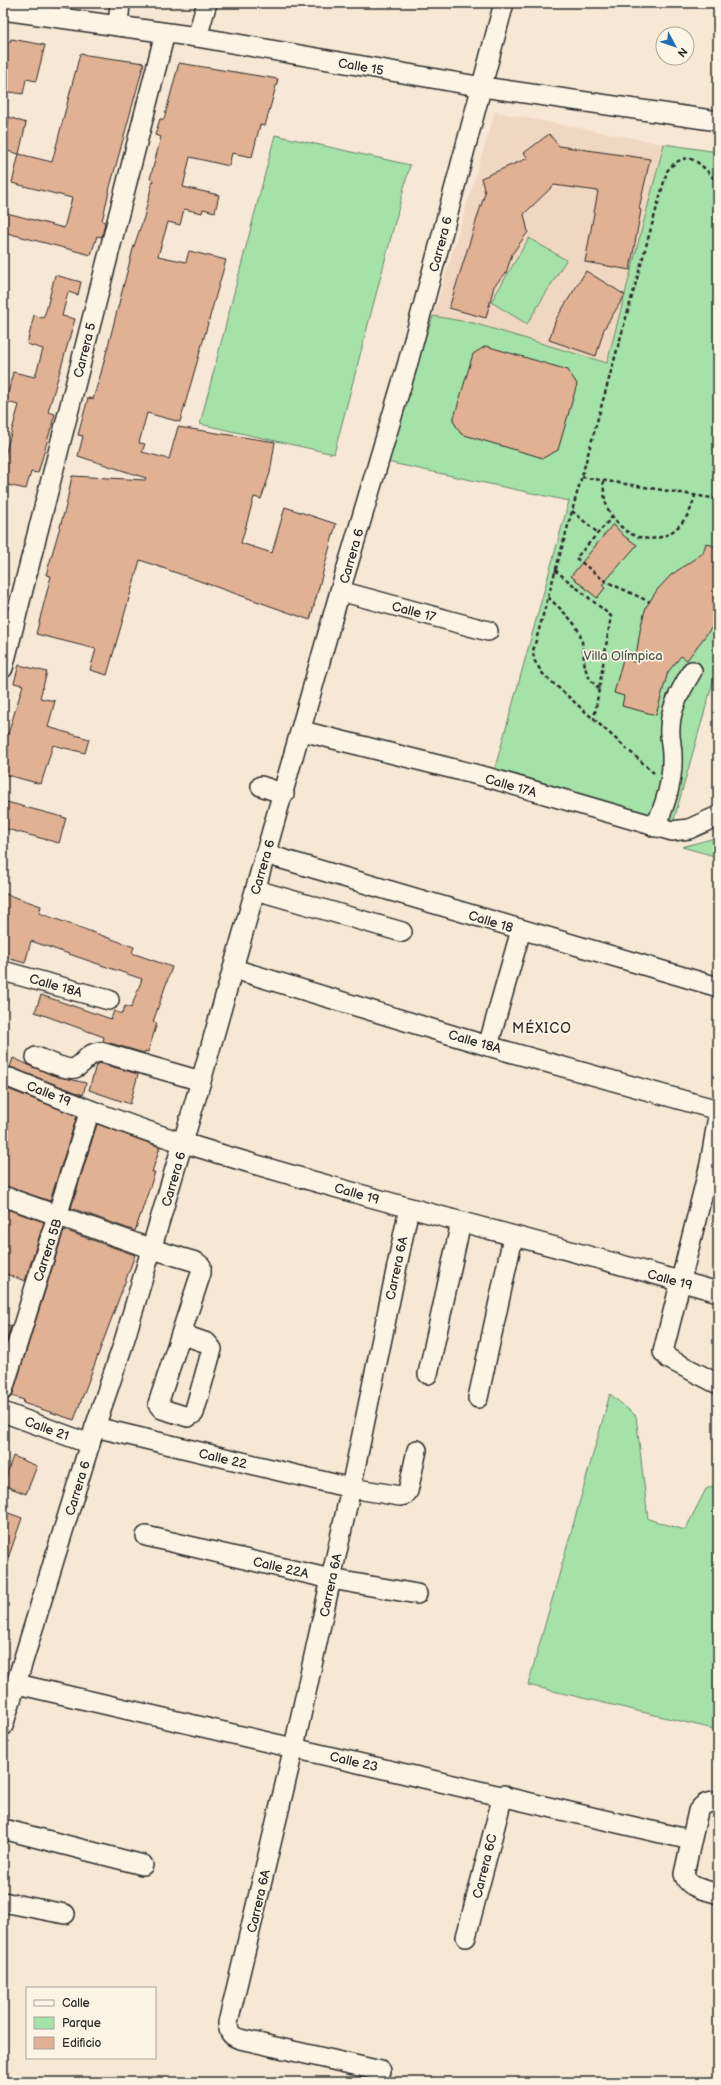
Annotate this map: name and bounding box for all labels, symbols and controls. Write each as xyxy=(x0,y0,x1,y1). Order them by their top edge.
north arrow xyxy=(655,26,695,66)
text: N xyxy=(675,45,690,59)
street label: Calle 15 xyxy=(337,55,385,79)
street label: Carrera 6 xyxy=(426,215,456,274)
street label: Carrera 5 xyxy=(70,321,100,379)
street label: Carrera 6 xyxy=(336,527,367,586)
street label: Calle 17 xyxy=(390,598,438,626)
park label: Villa Olímpica xyxy=(583,648,663,664)
street label: Calle 17A xyxy=(483,771,538,801)
street label: Carrera 6 xyxy=(247,838,278,897)
street label: Calle 18 xyxy=(466,908,516,936)
street label: Calle 18A xyxy=(28,971,84,1001)
district label: MÉXICO xyxy=(512,1019,572,1037)
street label: Calle 18A xyxy=(447,1027,503,1057)
street label: Calle 19 xyxy=(24,1078,73,1110)
street label: Carrera 6 xyxy=(158,1150,189,1209)
street label: Calle 19 xyxy=(332,1180,381,1208)
street label: Carrera 5B xyxy=(30,1217,66,1284)
street label: Carrera 6A xyxy=(382,1235,412,1301)
street label: Calle 19 xyxy=(645,1266,694,1294)
street label: Calle 21 xyxy=(22,1414,71,1444)
street label: Calle 22 xyxy=(197,1446,249,1472)
street label: Carrera 6 xyxy=(62,1459,94,1518)
street label: Carrera 6A xyxy=(316,1552,346,1618)
street label: Calle 22A xyxy=(251,1554,310,1582)
street label: Calle 23 xyxy=(328,1749,379,1775)
street label: Carrera 6C xyxy=(469,1832,501,1900)
street label: Carrera 6A xyxy=(244,1868,274,1935)
legend xyxy=(26,1987,156,2059)
text: Calle xyxy=(62,1996,90,2011)
text: Parque xyxy=(62,2016,101,2031)
text: Edificio xyxy=(62,2036,102,2051)

